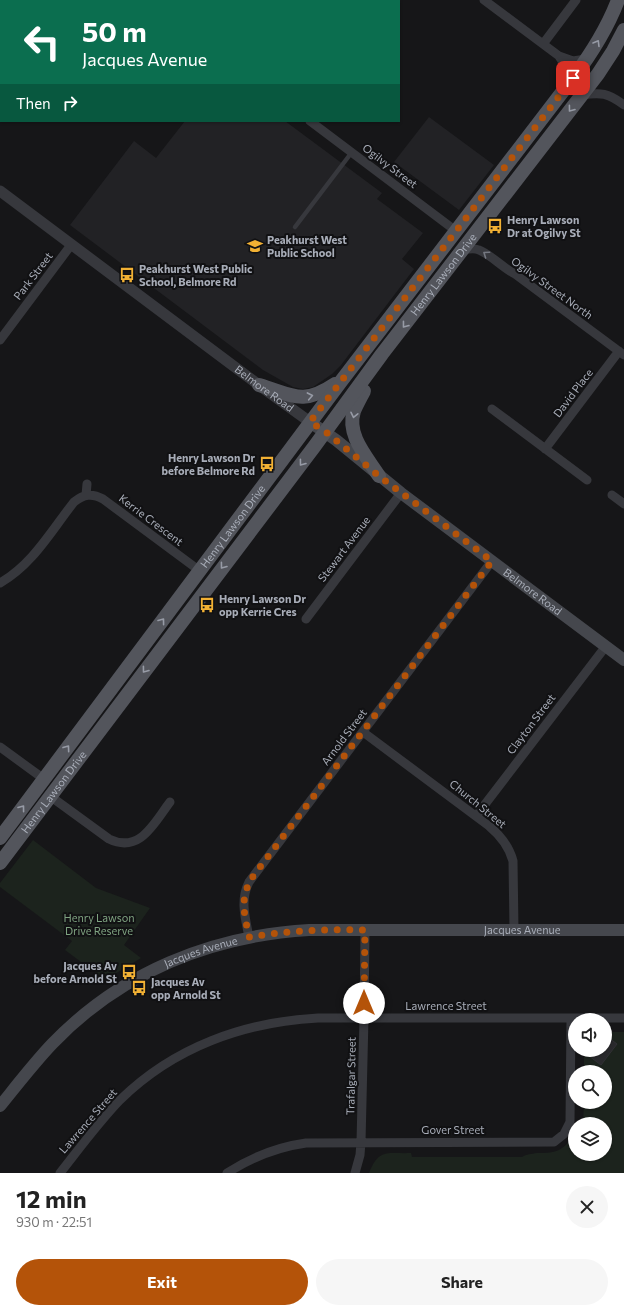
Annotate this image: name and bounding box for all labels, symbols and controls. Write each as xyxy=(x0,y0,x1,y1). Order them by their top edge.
text: 50 m xyxy=(82,14,147,48)
icon: left xyxy=(16,16,68,68)
one-way arrow xyxy=(592,40,600,47)
text: Jacques Avenue xyxy=(82,48,207,70)
pin xyxy=(556,61,590,95)
icon: arrive xyxy=(562,67,584,89)
icon: right xyxy=(59,92,81,114)
text: Then xyxy=(16,94,51,112)
one-way arrow xyxy=(569,104,576,111)
street label: Ogilvy Street xyxy=(360,141,421,191)
place label: Henry Lawson Dr at Ogilvy St xyxy=(507,213,581,239)
bus stop icon: Henry Lawson Dr at Ogilvy St xyxy=(486,217,504,235)
street label: Henry Lawson Drive xyxy=(407,230,479,318)
place label: Peakhurst West Public School xyxy=(267,233,347,259)
school or university icon: Peakhurst West Public School xyxy=(246,237,264,255)
street label: Park Street xyxy=(10,249,55,302)
one-way arrow xyxy=(483,252,490,259)
street label: Ogilvy Street North xyxy=(509,254,595,321)
place label: Peakhurst West Public School, Belmore Rd xyxy=(139,262,252,288)
bus stop icon: Peakhurst West Public School, Belmore Rd xyxy=(118,266,136,284)
one-way arrow xyxy=(403,320,410,327)
street label: Belmore Road xyxy=(233,362,297,414)
street label: David Place xyxy=(550,366,595,420)
one-way arrow xyxy=(307,392,313,401)
one-way arrow xyxy=(350,412,359,418)
place label: Henry Lawson Dr before Belmore Rd xyxy=(161,451,255,477)
bus stop icon: Henry Lawson Dr before Belmore Rd xyxy=(258,455,276,473)
one-way arrow xyxy=(299,459,307,466)
street label: Henry Lawson Drive xyxy=(197,482,268,570)
street label: Kerrie Crescent xyxy=(117,491,186,548)
street label: Stewart Avenue xyxy=(315,513,373,584)
one-way arrow xyxy=(221,562,228,569)
street label: Belmore Road xyxy=(501,565,565,617)
place label: Henry Lawson Dr opp Kerrie Cres xyxy=(219,592,306,618)
bus stop icon: Henry Lawson Dr opp Kerrie Cres xyxy=(198,596,216,614)
one-way arrow xyxy=(157,619,164,626)
one-way arrow xyxy=(142,666,150,673)
street label: Clayton Street xyxy=(504,691,558,756)
street label: Arnold Street xyxy=(318,706,369,767)
one-way arrow xyxy=(62,745,70,752)
street label: Henry Lawson Drive xyxy=(18,748,89,835)
street label: Church Street xyxy=(447,777,510,831)
one-way arrow xyxy=(17,806,24,813)
park label: Henry Lawson Drive Reserve xyxy=(63,911,135,937)
street label: Jacques Avenue xyxy=(484,923,561,937)
street label: Jacques Avenue xyxy=(162,933,239,971)
place label: Jacques Av before Arnold St xyxy=(34,959,117,985)
bus stop icon: Jacques Av before Arnold St xyxy=(120,963,138,981)
place label: Jacques Av opp Arnold St xyxy=(151,975,221,1001)
bus stop icon: Jacques Av opp Arnold St xyxy=(130,979,148,997)
position arrow xyxy=(343,982,385,1024)
street label: Lawrence Street xyxy=(405,999,487,1012)
map controls xyxy=(568,1013,612,1161)
button: sound xyxy=(568,1013,612,1057)
street label: Trafalgar Street xyxy=(343,1036,358,1115)
button: search xyxy=(568,1065,612,1109)
street label: Lawrence Street xyxy=(56,1085,120,1156)
button: layers xyxy=(568,1117,612,1161)
street label: Gover Street xyxy=(421,1123,485,1136)
text: 12 min xyxy=(16,1184,87,1213)
button: close xyxy=(566,1186,608,1228)
text: 930 m · 22:51 xyxy=(16,1214,92,1230)
button: Exit xyxy=(16,1259,308,1305)
button: Share xyxy=(316,1259,608,1305)

